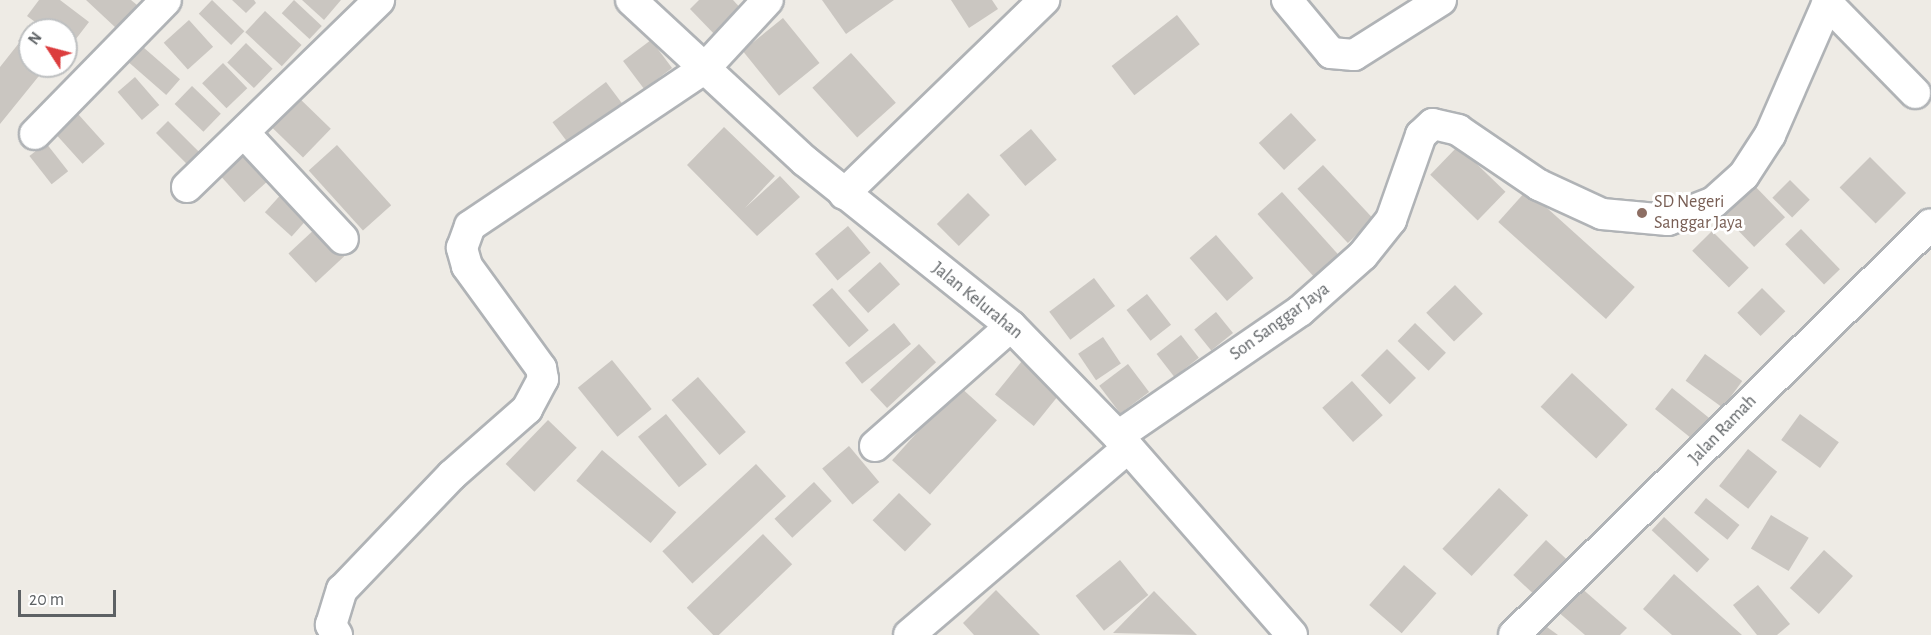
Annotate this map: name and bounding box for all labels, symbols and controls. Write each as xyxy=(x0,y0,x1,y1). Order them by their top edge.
north arrow xyxy=(18,18,78,78)
text: N xyxy=(25,29,45,48)
place label: SD Negeri Sanggar Jaya xyxy=(1654,192,1743,234)
marker: SD Negeri Sanggar Jaya xyxy=(1635,206,1649,220)
street label: Jalan Kelurahan xyxy=(927,258,1027,344)
street label: Son Sanggar Jaya xyxy=(1226,279,1334,365)
street label: Jalan Ramah xyxy=(1685,391,1761,469)
scale bar xyxy=(21,578,118,616)
text: 20 m xyxy=(29,591,64,609)

